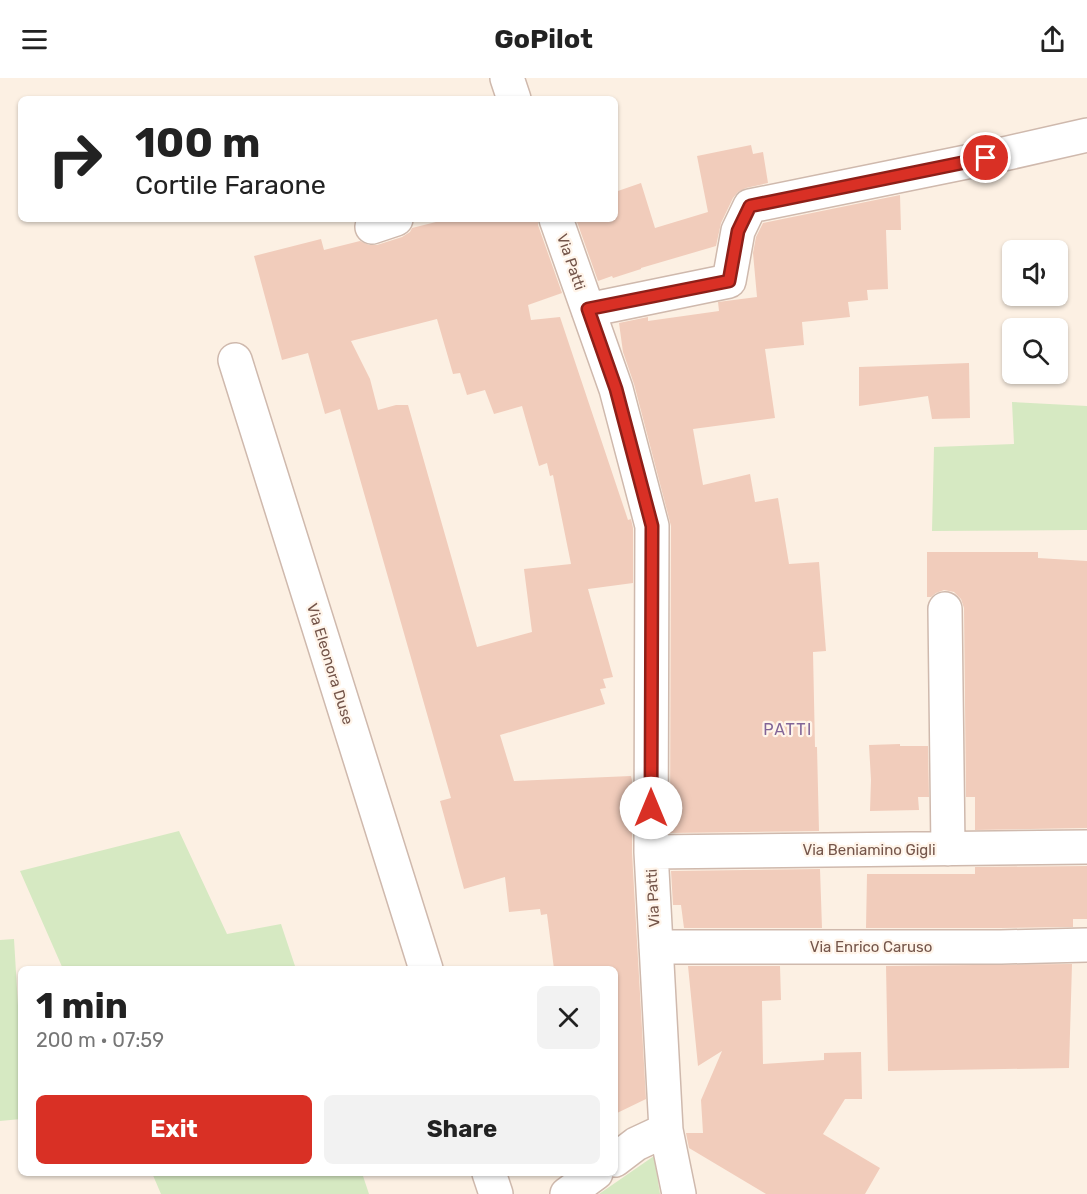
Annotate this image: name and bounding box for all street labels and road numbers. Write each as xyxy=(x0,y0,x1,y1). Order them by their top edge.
street label: Via Patti xyxy=(553,231,589,293)
street label: Via Eleonora Duse xyxy=(303,601,357,727)
street label: Via Beniamino Gigli xyxy=(802,841,936,859)
street label: Via Patti xyxy=(642,868,664,928)
street label: Via Enrico Caruso xyxy=(810,938,932,956)

